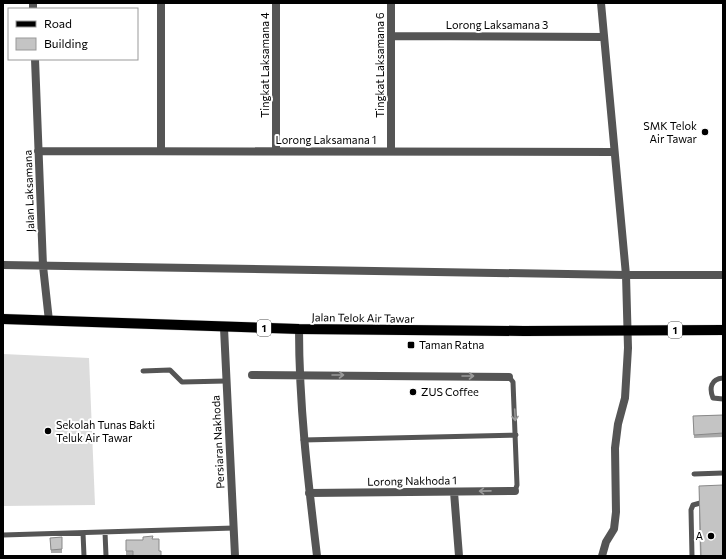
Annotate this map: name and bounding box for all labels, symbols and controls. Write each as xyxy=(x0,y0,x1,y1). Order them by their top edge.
legend xyxy=(8,8,138,60)
street label: Tingkat Laksamana 4 xyxy=(258,12,271,118)
street label: Tingkat Laksamana 6 xyxy=(373,12,386,118)
text: Road xyxy=(44,16,72,30)
street label: Lorong Laksamana 3 xyxy=(446,18,548,31)
text: Building xyxy=(44,36,88,50)
place label: SMK Telok Air Tawar xyxy=(643,119,698,145)
marker: SMK Telok Air Tawar xyxy=(700,127,710,137)
street label: Lorong Laksamana 1 xyxy=(275,133,377,146)
street label: Jalan Laksamana xyxy=(21,150,37,232)
street label: Jalan Telok Air Tawar xyxy=(311,310,415,326)
road number: 1 xyxy=(257,320,271,336)
road number: 1 xyxy=(668,322,682,338)
place label: Taman Ratna xyxy=(419,338,484,351)
marker: Taman Ratna xyxy=(406,340,416,350)
one-way arrow xyxy=(331,371,344,379)
one-way arrow xyxy=(461,372,474,380)
place label: ZUS Coffee xyxy=(421,385,479,398)
marker: ZUS Coffee xyxy=(408,387,418,397)
street label: Persiaran Nakhoda xyxy=(209,395,226,489)
one-way arrow xyxy=(511,408,518,421)
place label: Sekolah Tunas Bakti Teluk Air Tawar xyxy=(56,418,155,444)
marker: Sekolah Tunas Bakti Teluk Air Tawar xyxy=(43,426,53,436)
street label: Lorong Nakhoda 1 xyxy=(367,473,457,488)
one-way arrow xyxy=(479,488,492,495)
place label: A xyxy=(695,529,703,542)
marker: A xyxy=(706,531,716,541)

